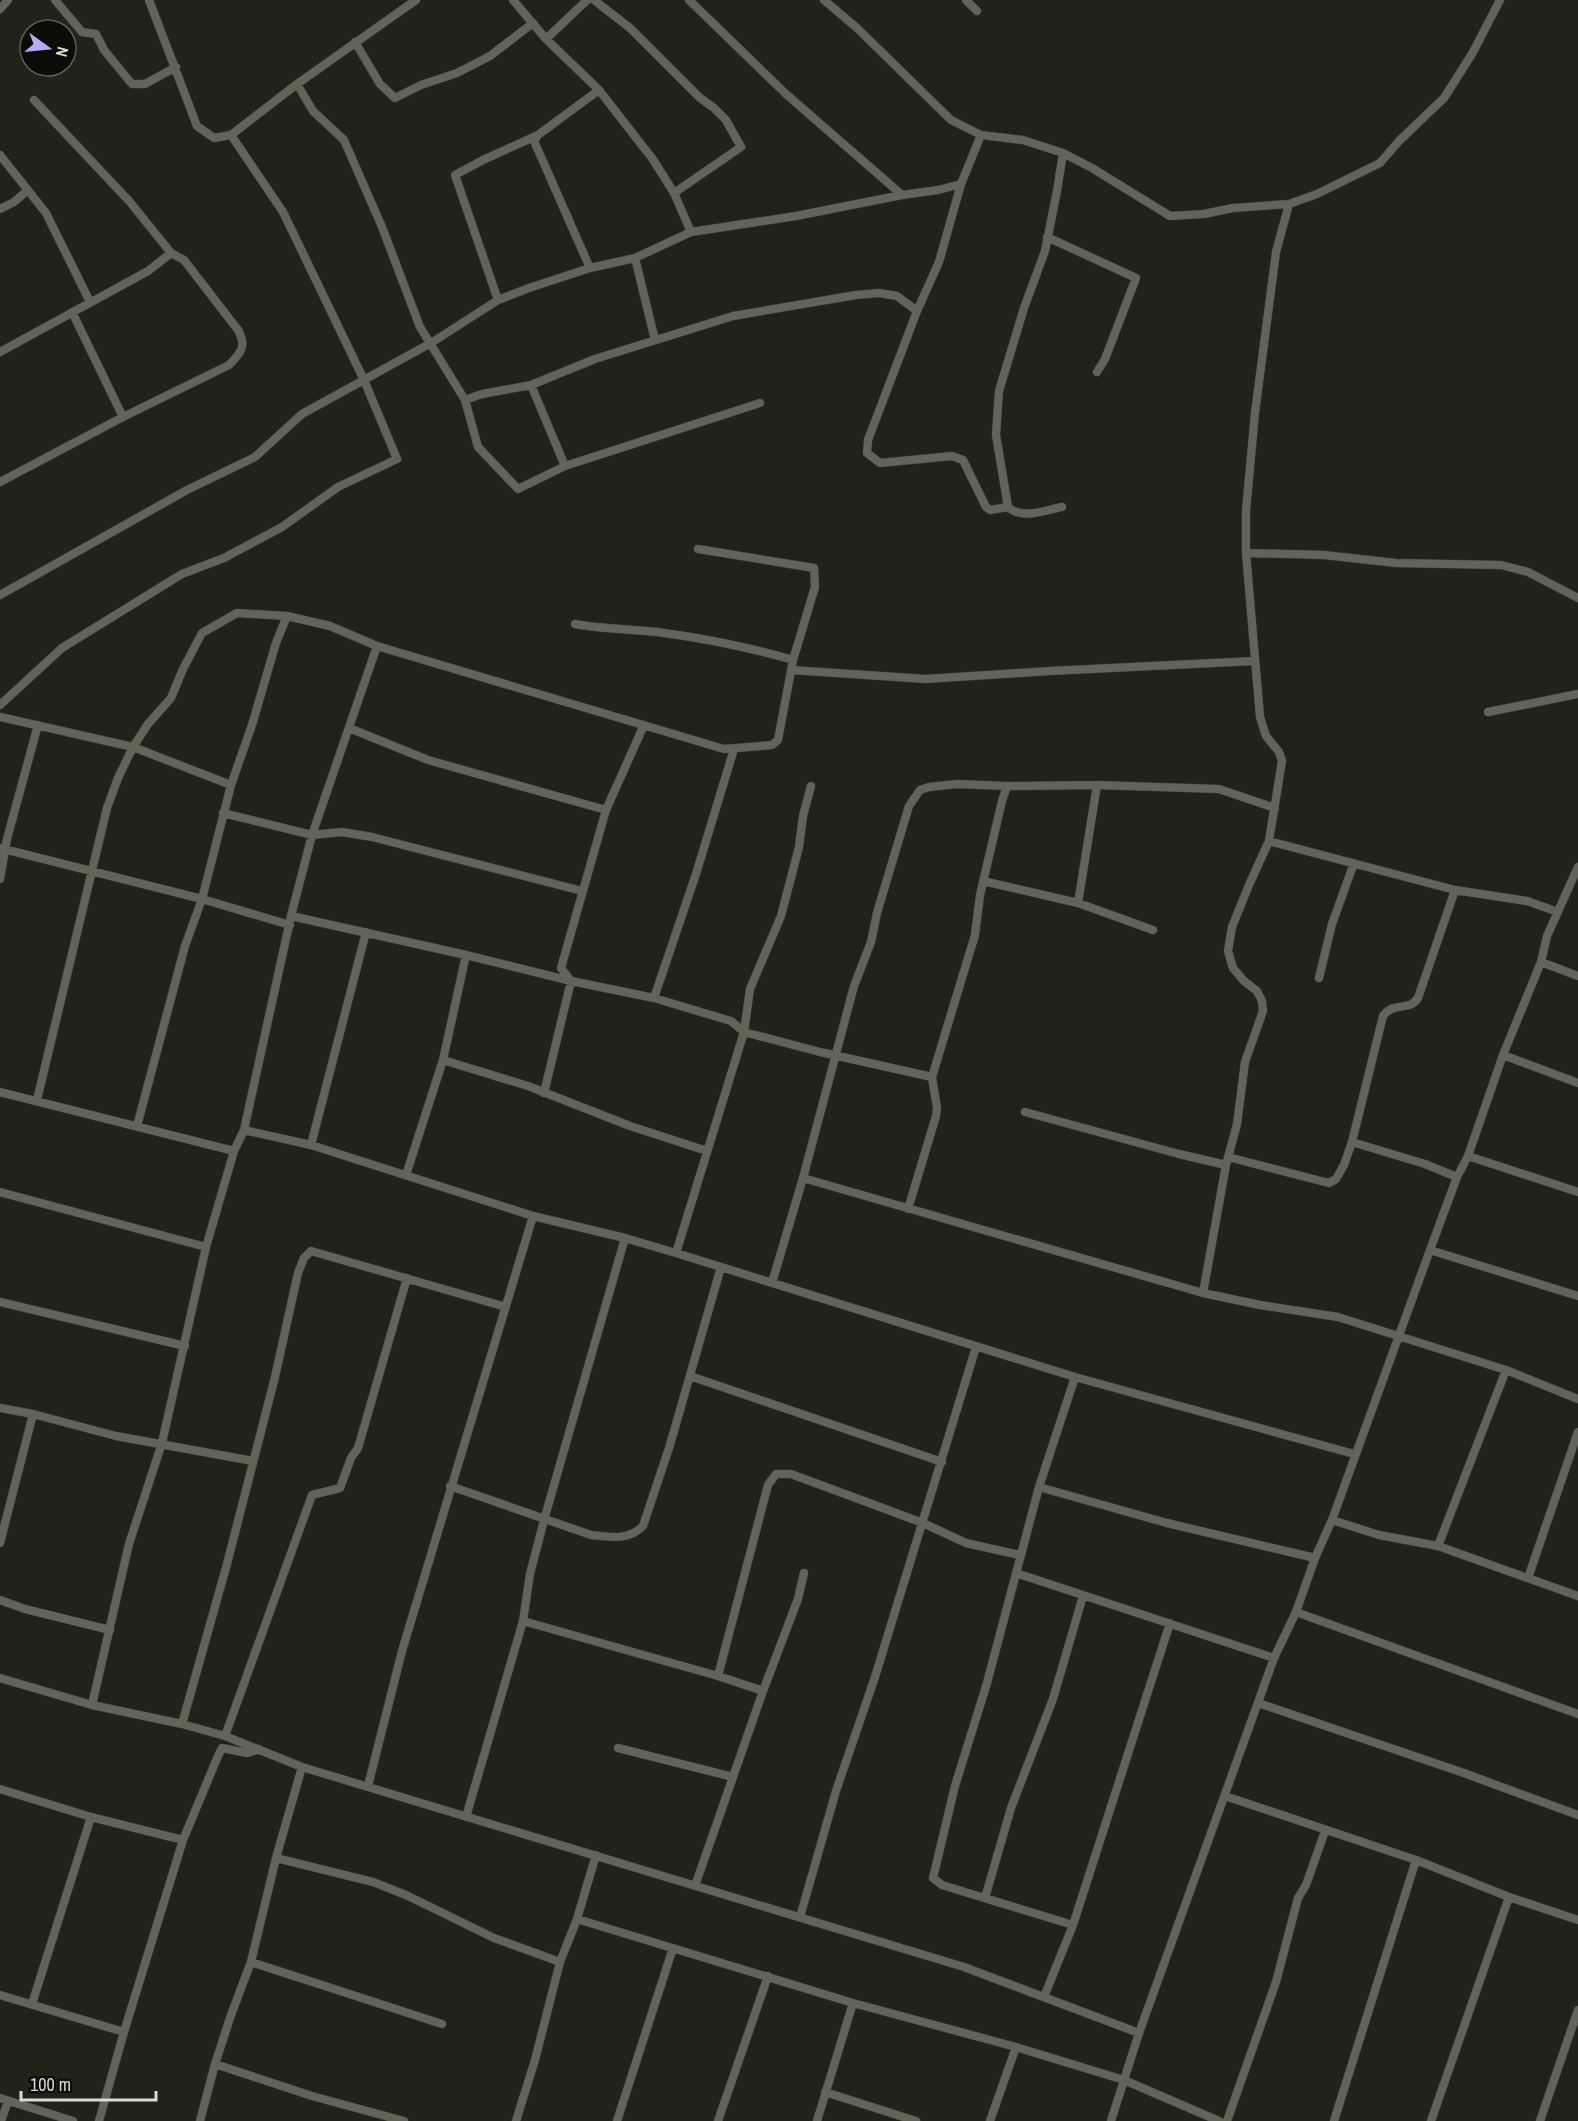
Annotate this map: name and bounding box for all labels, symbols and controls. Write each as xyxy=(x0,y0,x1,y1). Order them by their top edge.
north arrow xyxy=(18,18,78,78)
text: N xyxy=(51,44,74,59)
scale bar xyxy=(21,2064,156,2102)
text: 100 m xyxy=(30,2072,71,2097)

